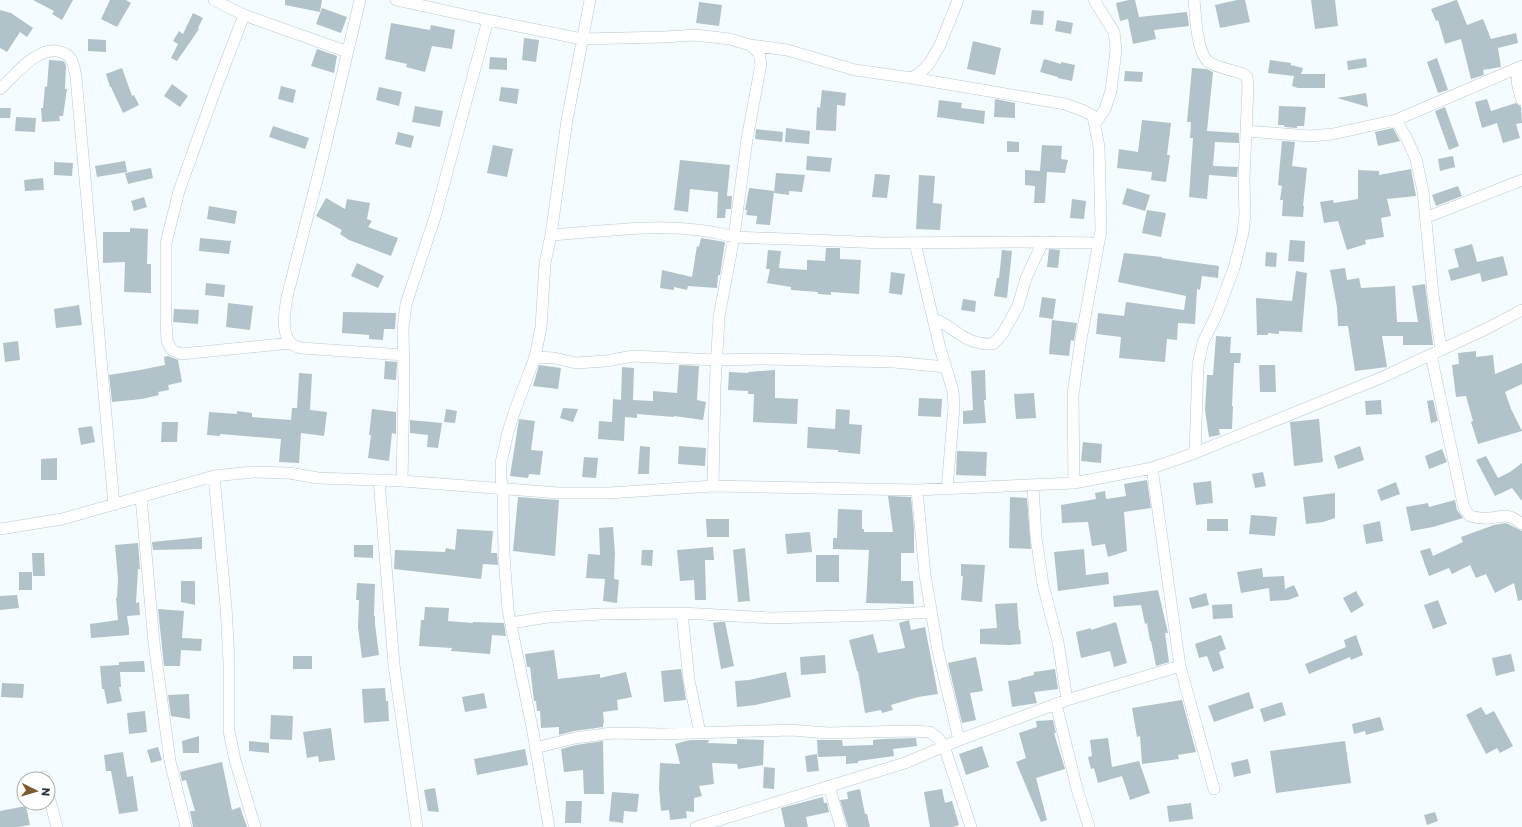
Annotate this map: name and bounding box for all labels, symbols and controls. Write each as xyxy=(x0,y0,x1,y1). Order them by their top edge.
north arrow xyxy=(16,771,56,811)
text: N xyxy=(38,787,54,797)

